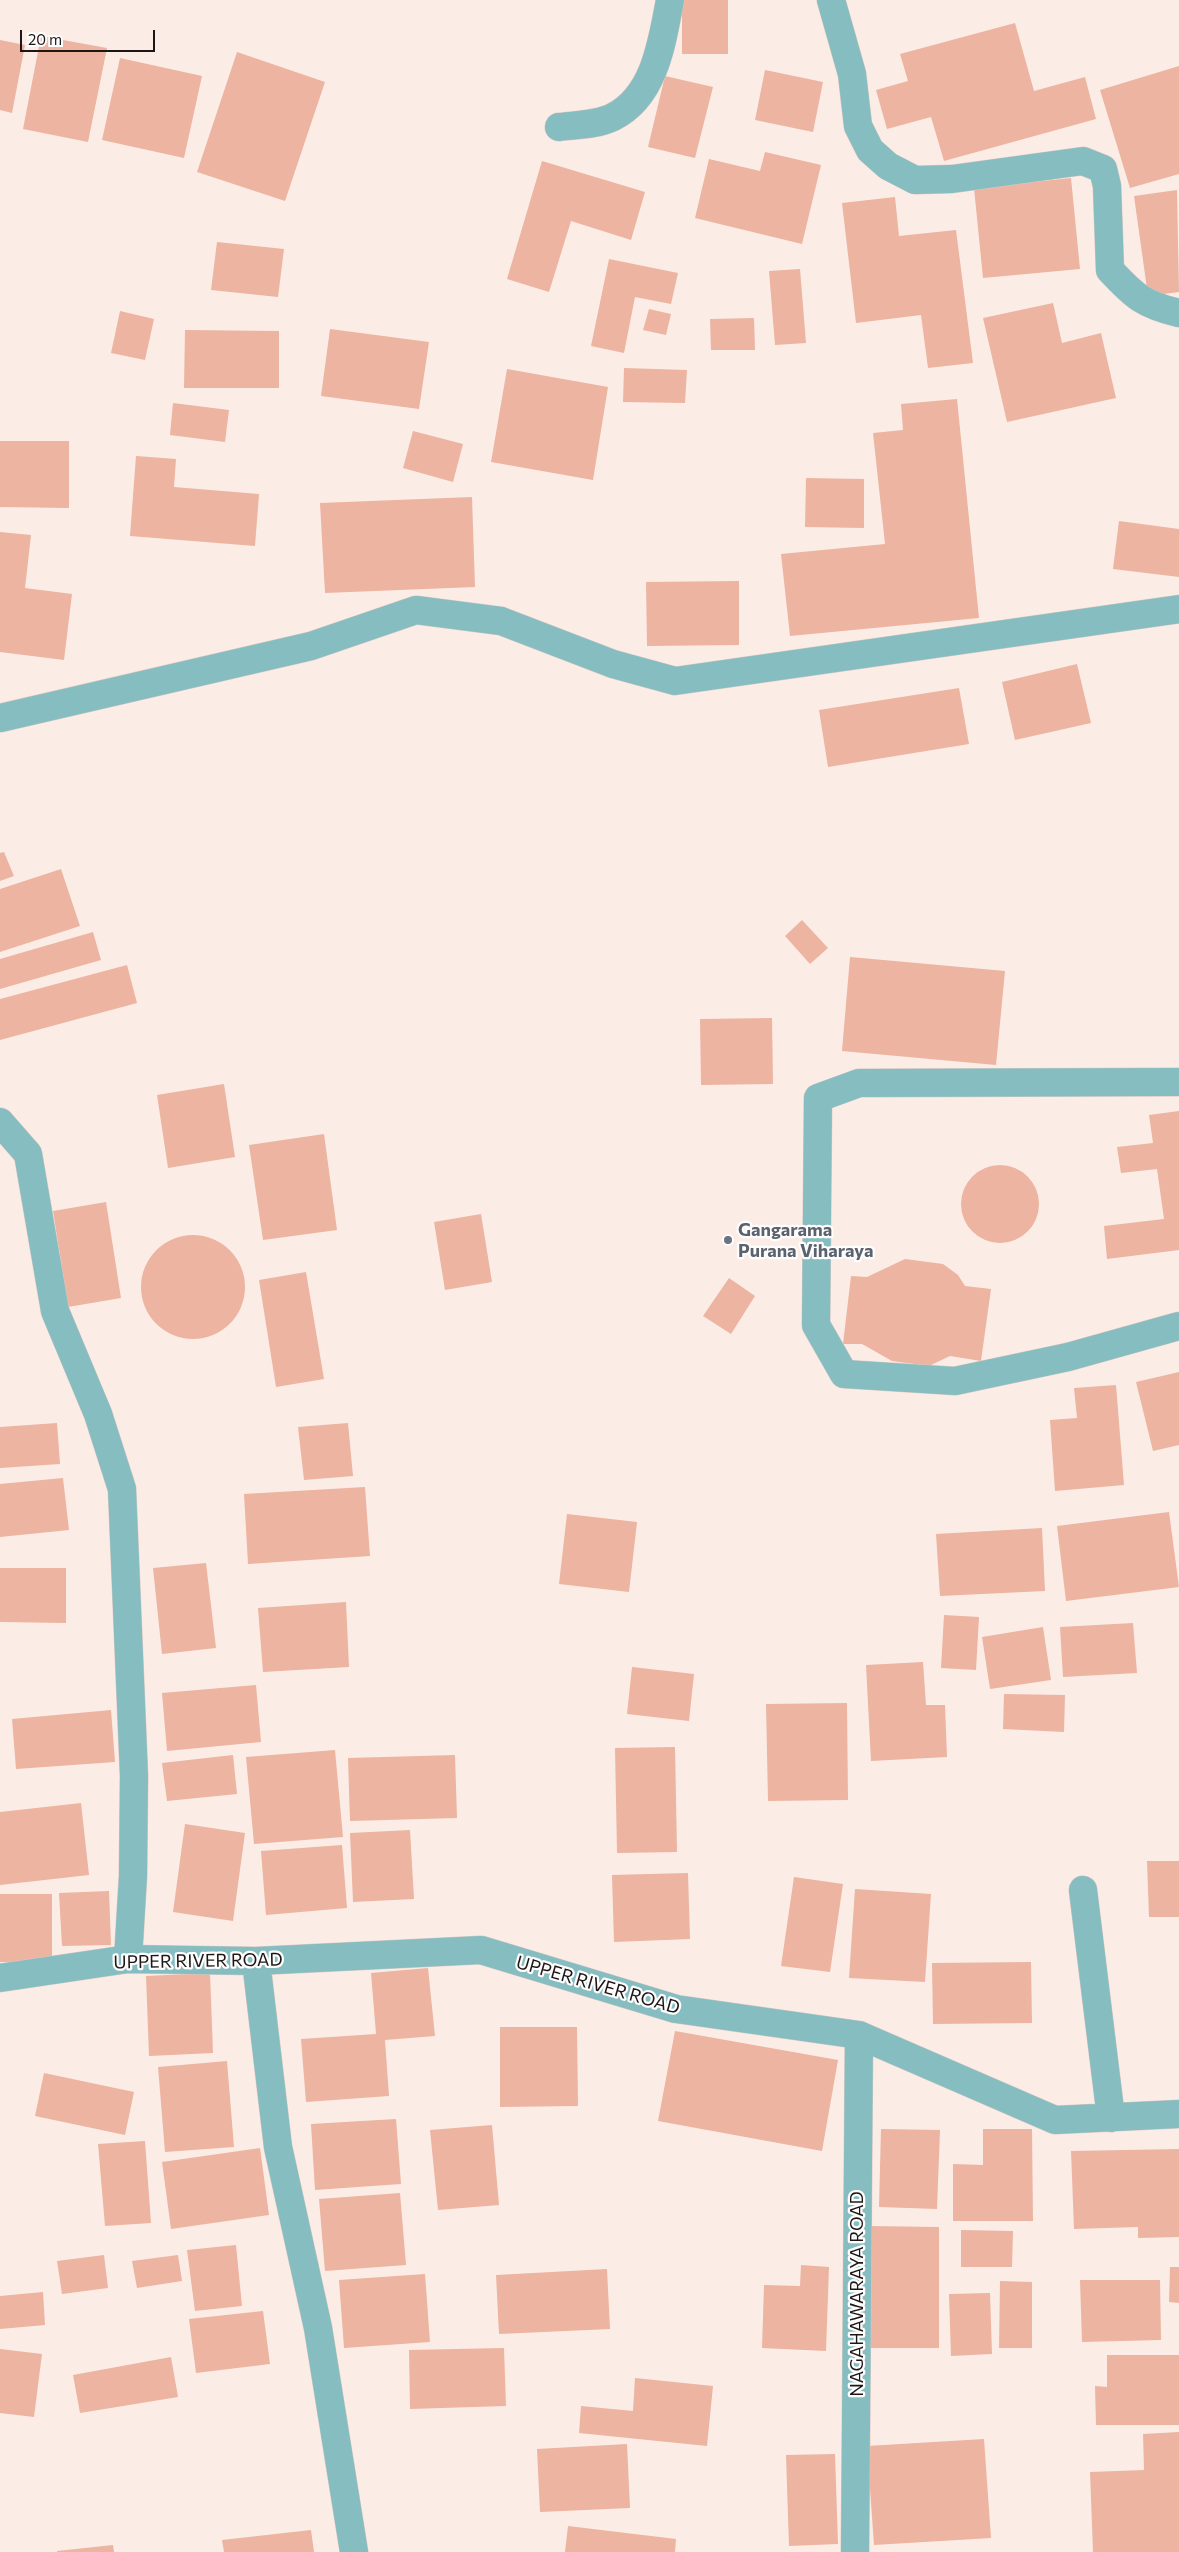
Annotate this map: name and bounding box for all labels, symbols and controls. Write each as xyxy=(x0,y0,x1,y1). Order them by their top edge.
scale bar xyxy=(22,20,158,52)
text: 20 m xyxy=(28,30,62,48)
place label: Gangarama Purana Viharaya xyxy=(738,1219,873,1262)
marker: Gangarama Purana Viharaya xyxy=(722,1234,734,1246)
street label: UPPER RIVER ROAD xyxy=(113,1949,283,1973)
street label: UPPER RIVER ROAD xyxy=(514,1951,682,2019)
street label: NAGAHAWARAYA ROAD xyxy=(846,2191,868,2397)

